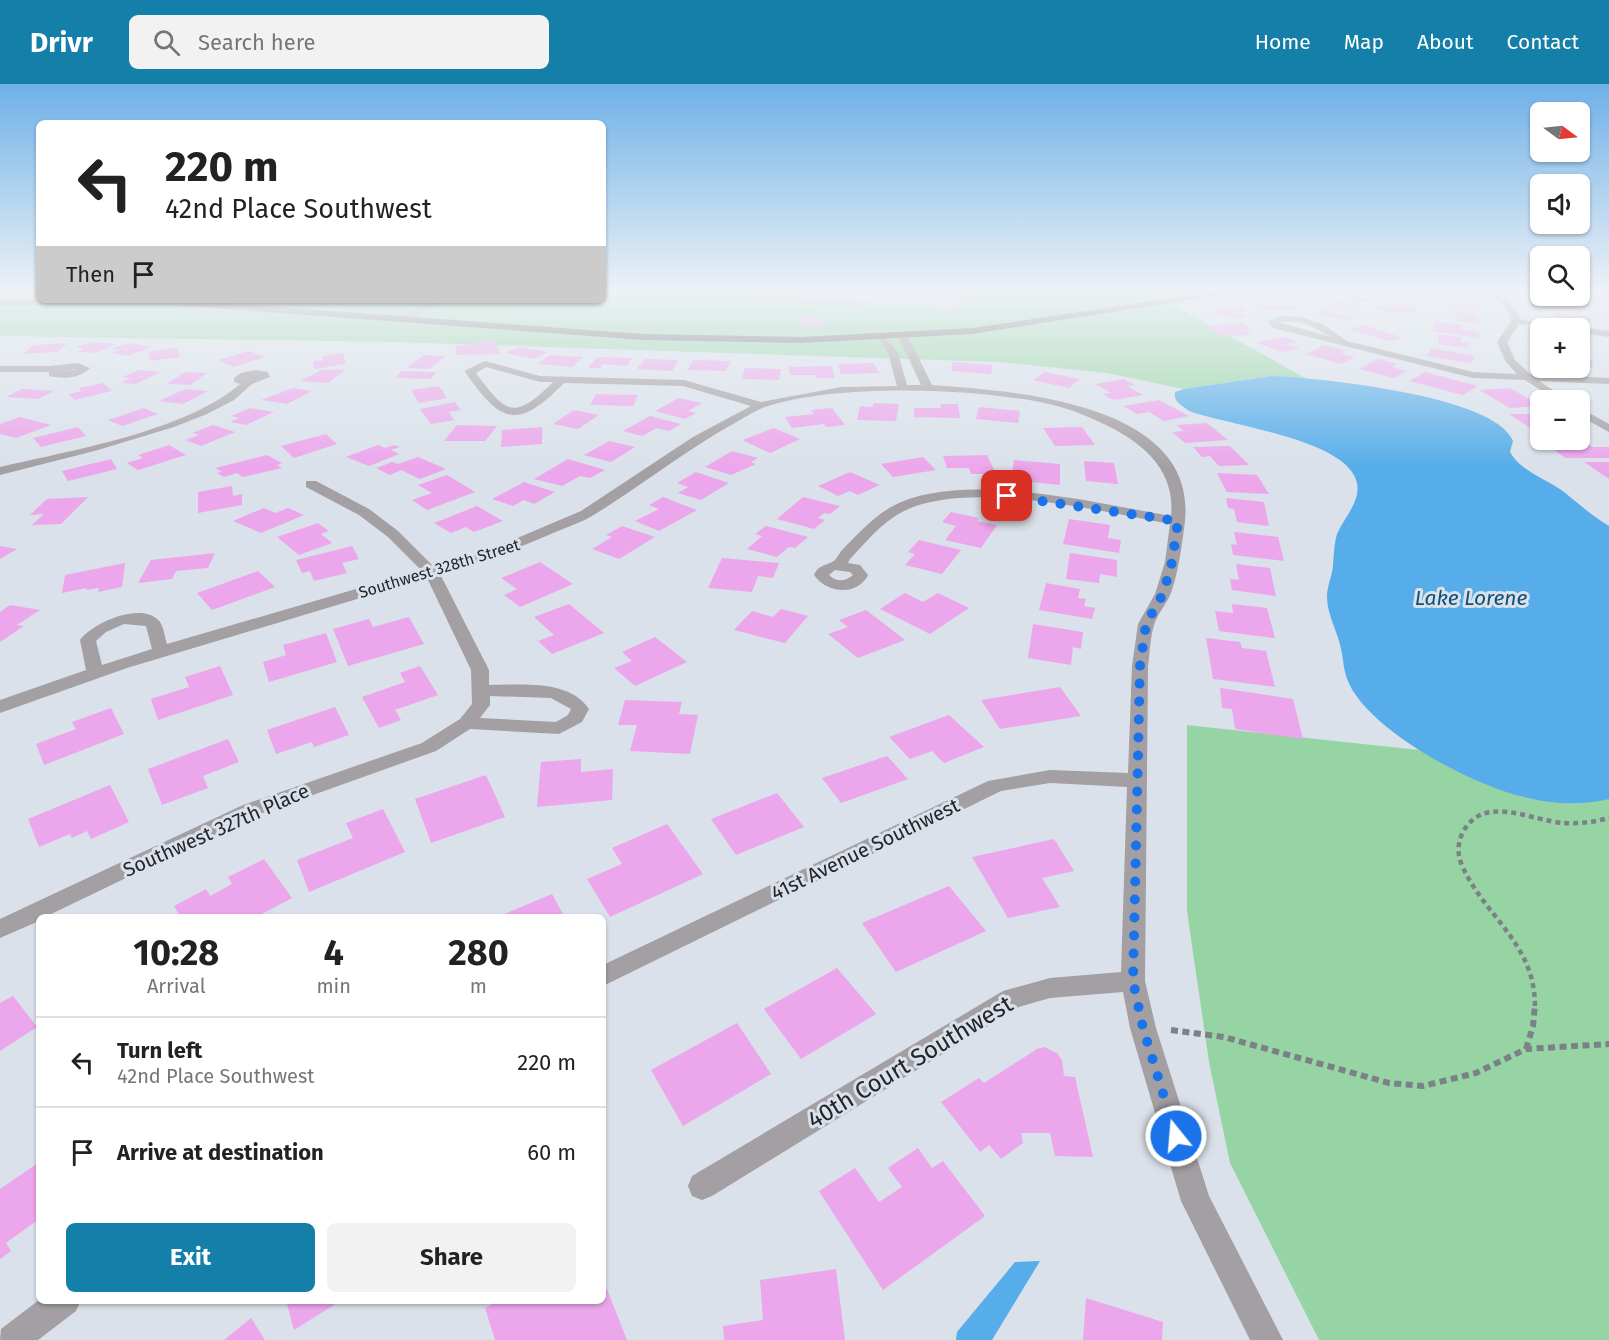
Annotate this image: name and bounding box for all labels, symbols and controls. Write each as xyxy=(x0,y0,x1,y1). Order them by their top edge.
search box xyxy=(129,15,549,69)
text: Drivr xyxy=(30,26,93,59)
icon: search xyxy=(150,26,183,59)
text: Search here xyxy=(198,29,315,56)
text: Home xyxy=(1255,29,1311,55)
text: Map xyxy=(1344,29,1384,55)
text: About xyxy=(1417,29,1474,55)
text: Contact xyxy=(1507,29,1579,55)
north arrow xyxy=(1530,102,1590,162)
map controls xyxy=(1530,102,1590,450)
text: 220 m xyxy=(165,142,278,192)
icon: left xyxy=(66,144,144,222)
button: sound xyxy=(1530,174,1590,234)
text: 42nd Place Southwest xyxy=(165,193,432,225)
button: search xyxy=(1530,246,1590,306)
icon: arrive xyxy=(127,258,160,291)
text: Then xyxy=(66,261,115,288)
button: + xyxy=(1530,318,1590,378)
button: − xyxy=(1530,390,1590,450)
pin xyxy=(981,470,1032,521)
icon: arrive xyxy=(990,479,1023,512)
street label: Southwest 328th Street xyxy=(356,535,522,602)
water label: Lake Lorene xyxy=(1415,585,1527,611)
street label: Southwest 327th Place xyxy=(119,778,313,882)
street label: 41st Avenue Southwest xyxy=(767,793,964,905)
text: 10:28 xyxy=(133,931,219,975)
text: 4 xyxy=(323,931,344,975)
text: 280 xyxy=(448,931,509,975)
text: Arrival xyxy=(147,974,206,998)
text: min xyxy=(316,974,351,998)
text: m xyxy=(470,974,487,998)
street label: 40th Court Southwest xyxy=(802,989,1018,1134)
text: Turn left xyxy=(117,1037,202,1064)
icon: left xyxy=(66,1046,99,1079)
text: 220 m xyxy=(517,1049,576,1076)
text: 42nd Place Southwest xyxy=(117,1064,315,1088)
position arrow xyxy=(1144,1104,1208,1168)
icon: arrive xyxy=(66,1136,99,1169)
text: Arrive at destination xyxy=(117,1139,324,1166)
text: 60 m xyxy=(527,1139,576,1166)
button: Exit xyxy=(66,1223,315,1292)
button: Share xyxy=(327,1223,576,1292)

